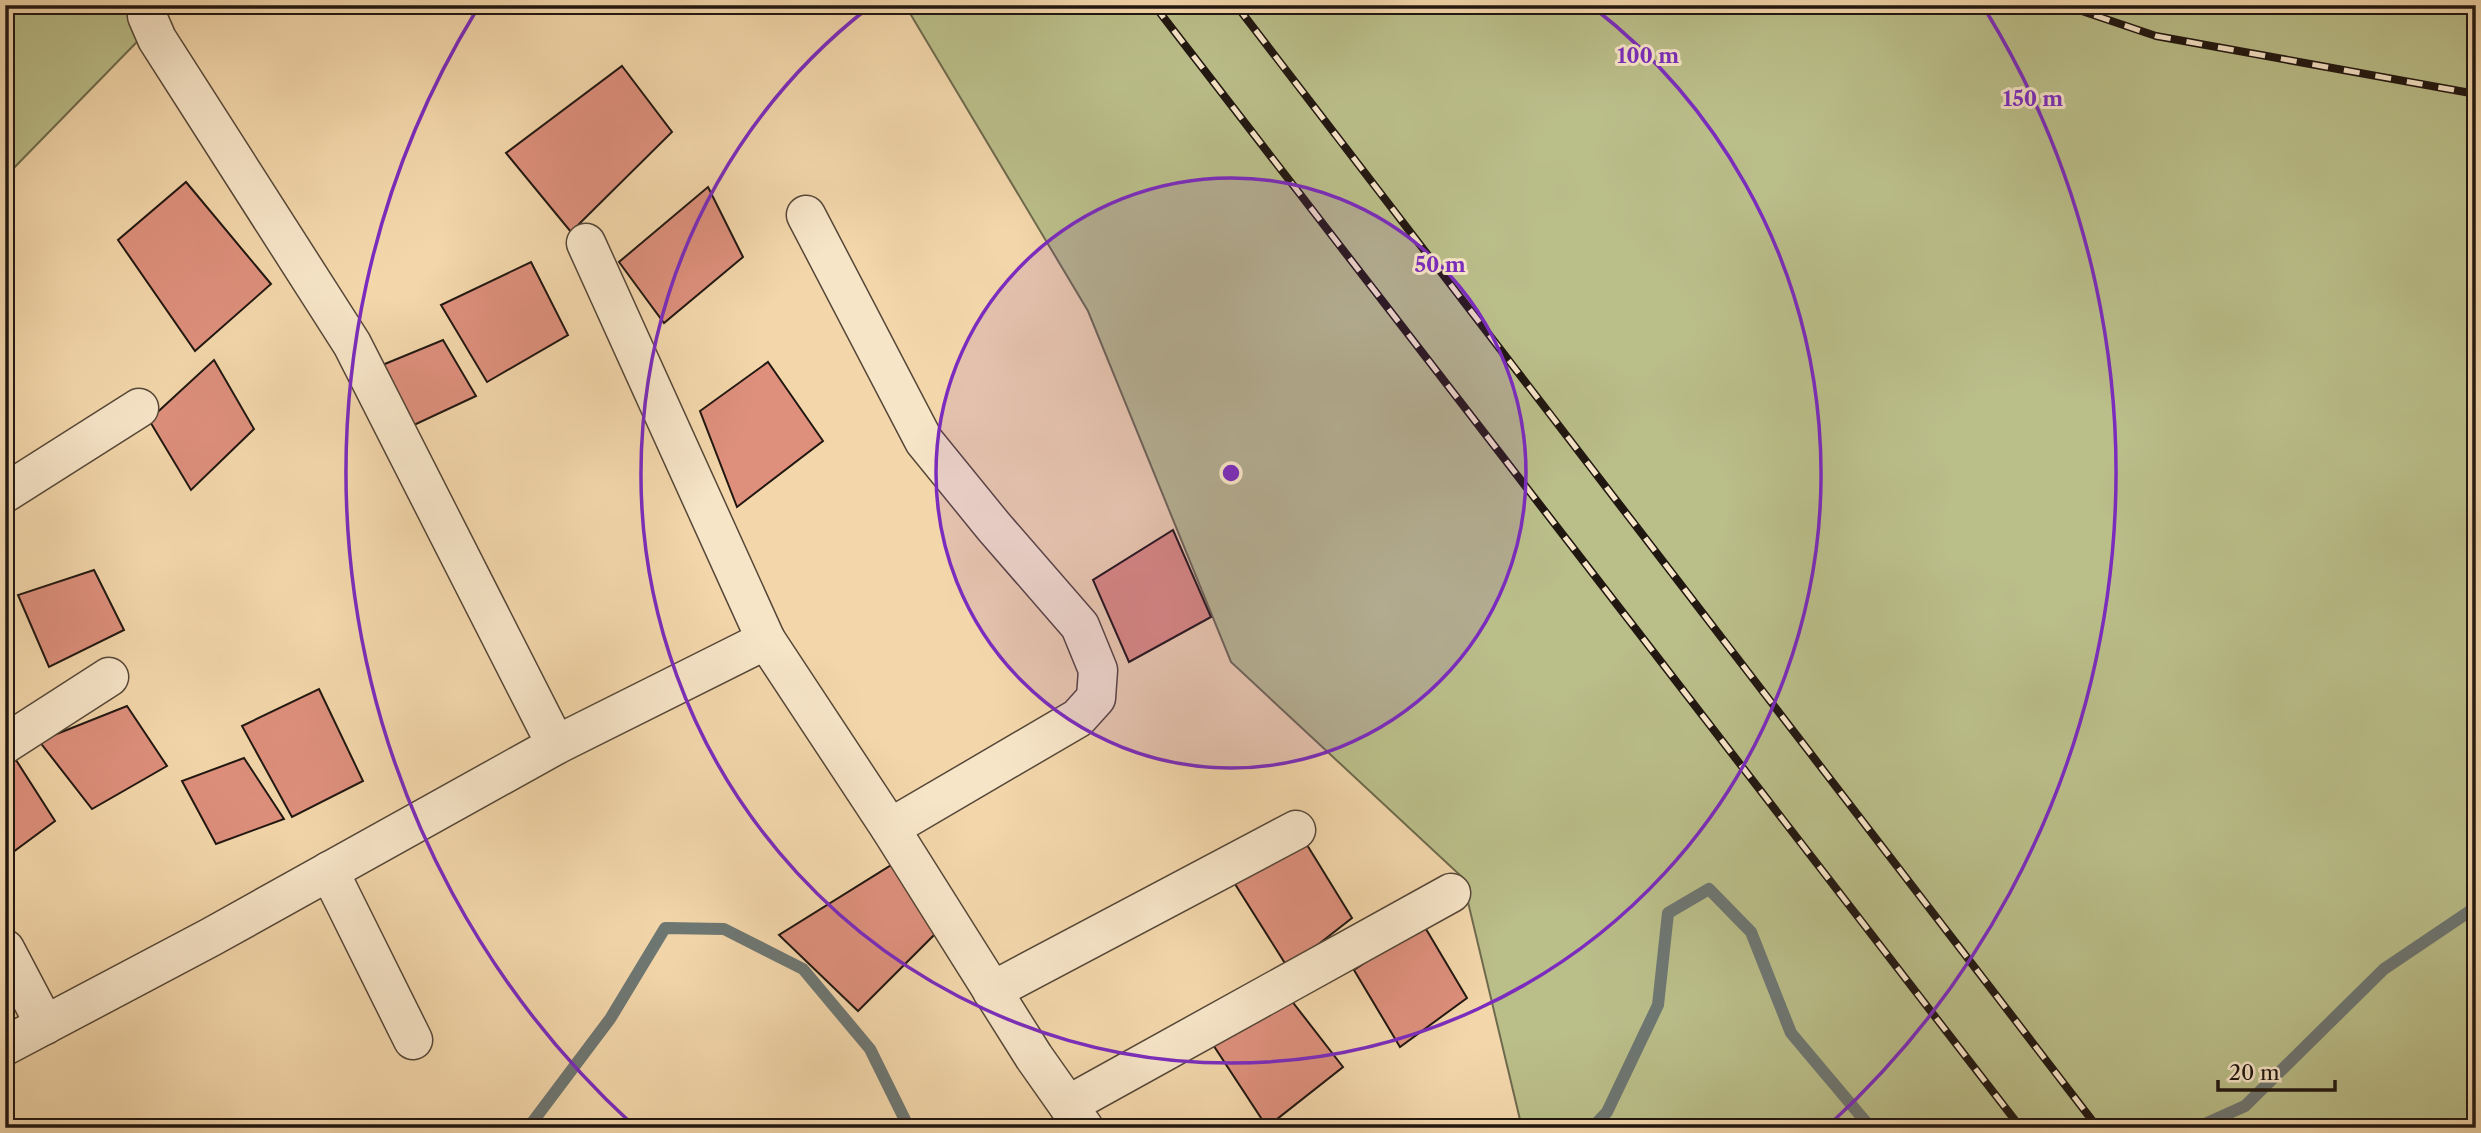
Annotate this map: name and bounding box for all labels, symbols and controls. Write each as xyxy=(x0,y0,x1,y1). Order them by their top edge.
text: 100 m xyxy=(1617,43,1679,68)
text: 150 m xyxy=(2003,86,2063,111)
text: 50 m xyxy=(1414,252,1466,277)
centre of rings xyxy=(1219,461,1243,485)
scale bar xyxy=(2218,1049,2336,1093)
text: 20 m xyxy=(2229,1060,2280,1085)

